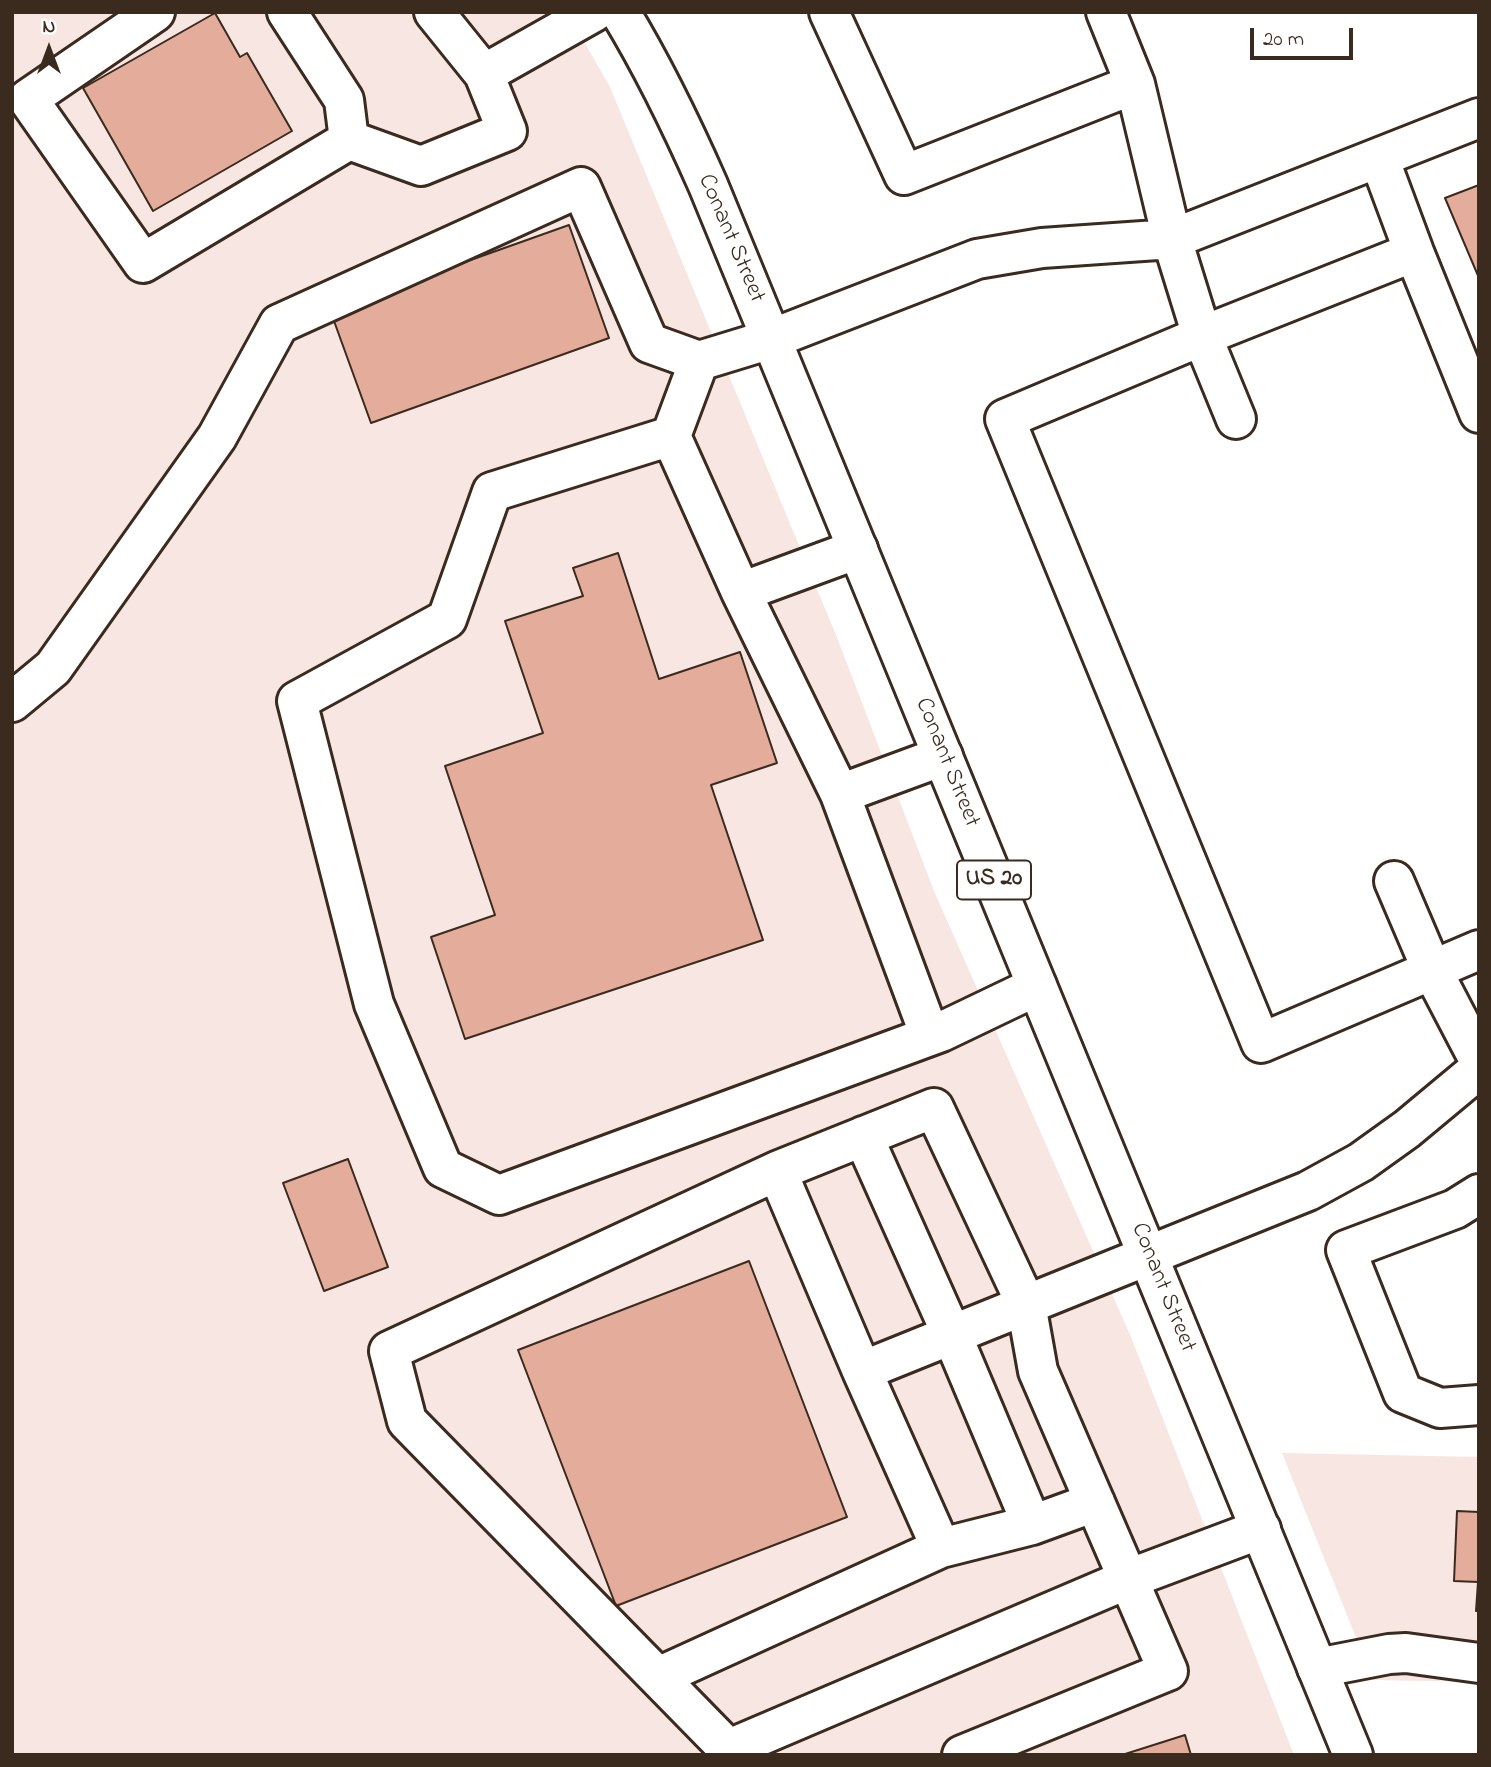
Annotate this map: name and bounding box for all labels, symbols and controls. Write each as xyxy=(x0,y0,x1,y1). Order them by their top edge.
north arrow xyxy=(14,14,84,84)
text: N xyxy=(43,14,55,41)
scale bar xyxy=(1253,14,1356,58)
text: 20 m xyxy=(1263,25,1304,55)
street label: Conant Street xyxy=(690,170,770,308)
street label: Conant Street xyxy=(907,694,985,832)
road number: US 20 xyxy=(957,860,1031,900)
street label: Conant Street xyxy=(1123,1219,1201,1357)

